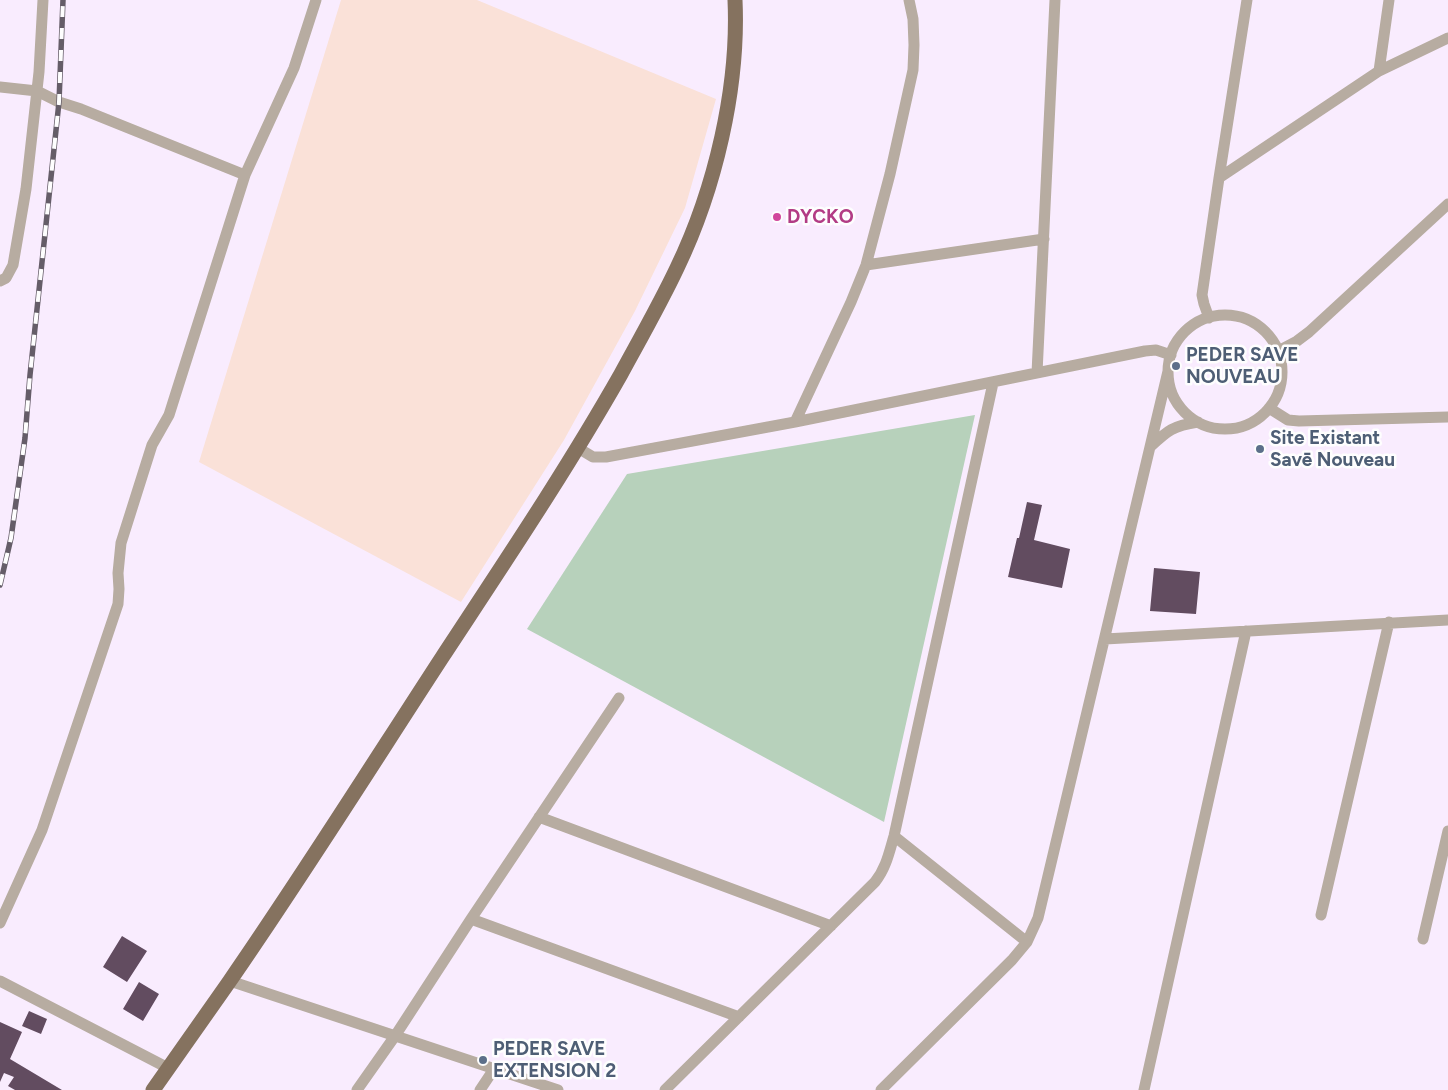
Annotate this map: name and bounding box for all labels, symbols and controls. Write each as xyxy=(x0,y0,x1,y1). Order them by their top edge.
place label: DYCKO xyxy=(787,206,854,228)
marker: DYCKO xyxy=(771,211,783,223)
place label: PEDER SAVE NOUVEAU xyxy=(1186,344,1298,388)
marker: PEDER SAVE NOUVEAU xyxy=(1170,360,1182,372)
place label: Site Existant Savē Nouveau xyxy=(1270,427,1395,471)
marker: Site Existant Savē Nouveau xyxy=(1254,443,1266,455)
place label: PEDER SAVE EXTENSION 2 xyxy=(493,1038,616,1082)
marker: PEDER SAVE EXTENSION 2 xyxy=(477,1054,489,1066)

